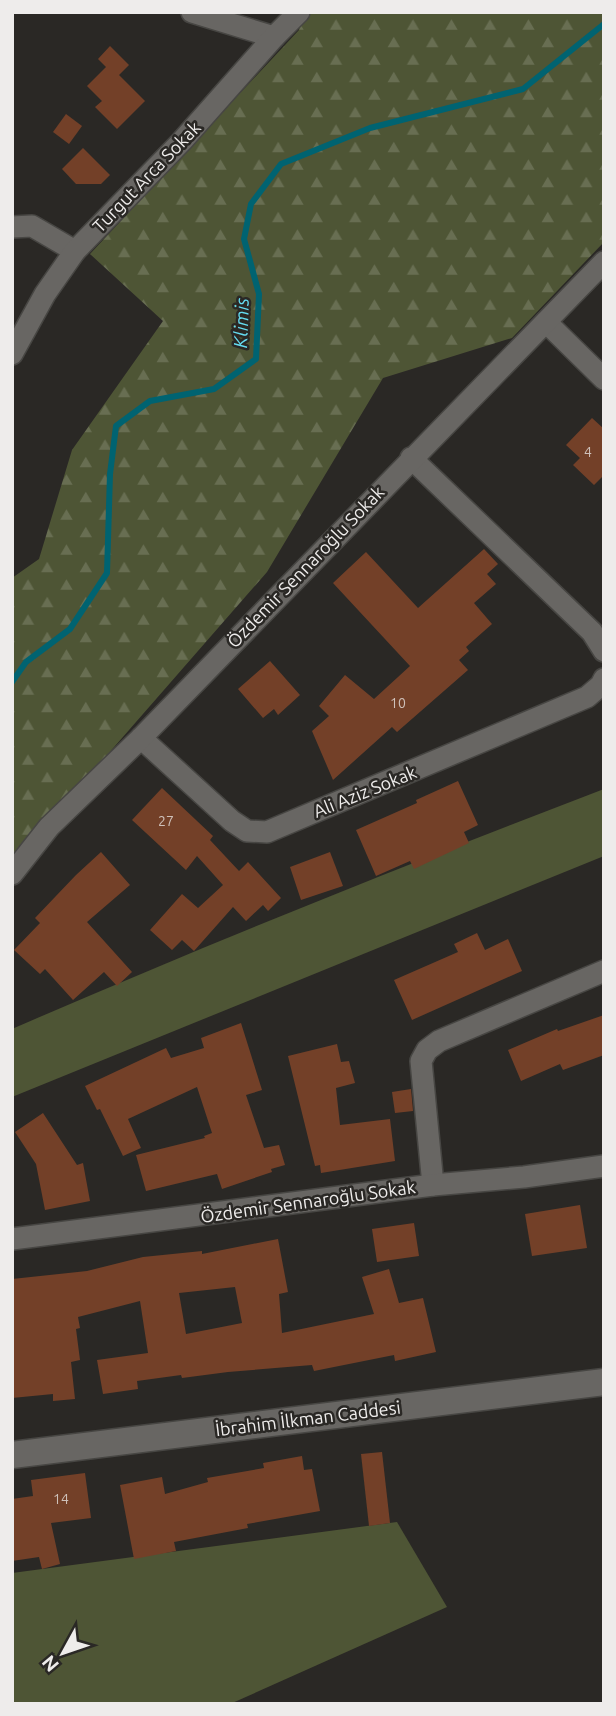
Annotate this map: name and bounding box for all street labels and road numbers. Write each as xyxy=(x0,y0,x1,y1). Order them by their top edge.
street label: Turgut Arca Sokak xyxy=(88,117,204,236)
street label: Özdemir Sennaroğlu Sokak xyxy=(223,481,388,651)
street label: Ali Aziz Sokak xyxy=(310,761,419,821)
street label: Özdemir Sennaroğlu Sokak xyxy=(199,1176,417,1226)
street label: İbrahim İlkman Caddesi xyxy=(214,1397,402,1439)

